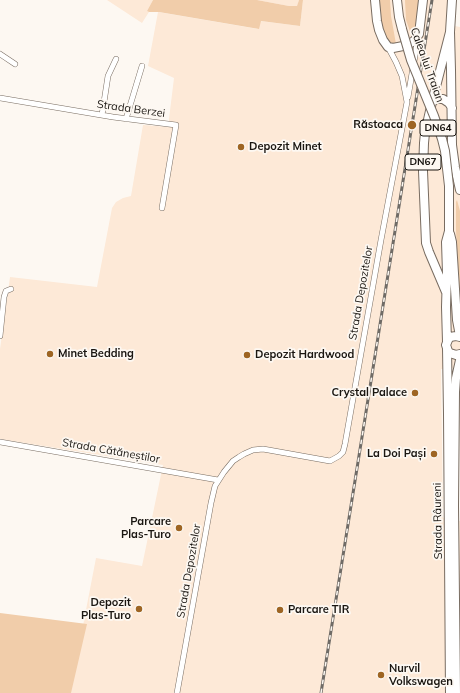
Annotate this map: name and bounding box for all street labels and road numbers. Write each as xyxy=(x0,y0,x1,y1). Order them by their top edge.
street label: Calea lui Traian xyxy=(407,26,447,104)
street label: Strada Berzei xyxy=(96,98,166,120)
road number: DN64 xyxy=(420,120,456,136)
road number: DN67 xyxy=(405,154,441,170)
street label: Strada Depozitelor xyxy=(346,245,376,341)
street label: Strada Cătăneștilor xyxy=(61,436,161,466)
street label: Strada Râureni xyxy=(431,482,445,560)
street label: Strada Depozitelor xyxy=(174,523,204,619)

